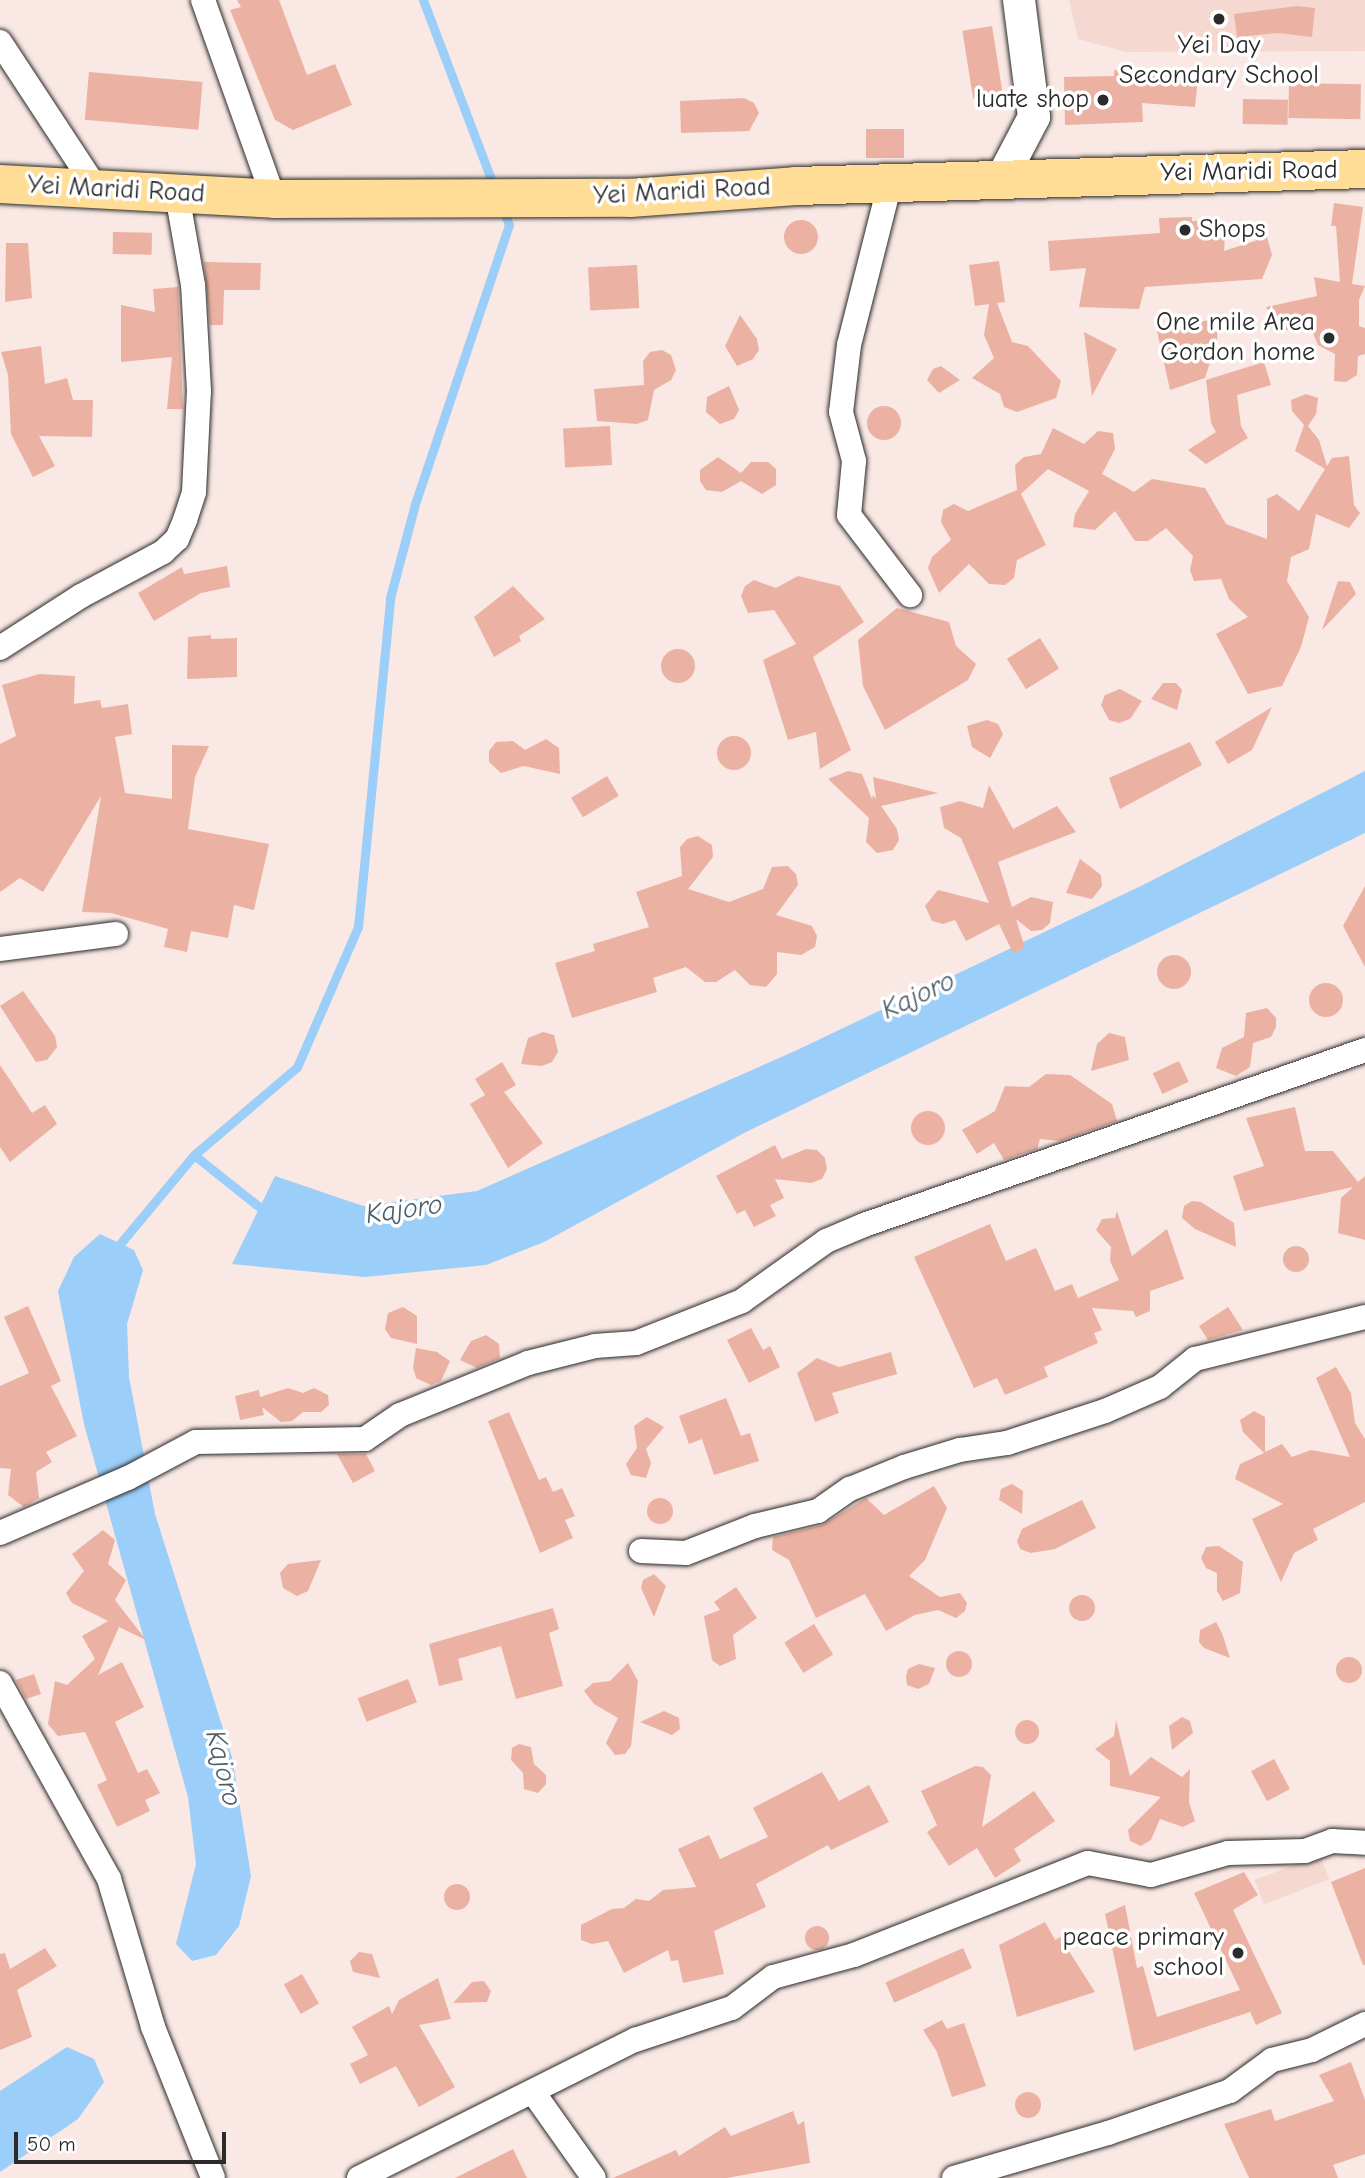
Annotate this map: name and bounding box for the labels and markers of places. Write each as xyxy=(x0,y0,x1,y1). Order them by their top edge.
marker: Yei Day Secondary School xyxy=(1211,11,1227,27)
place label: Yei Day Secondary School xyxy=(1119,30,1319,92)
place label: luate shop xyxy=(976,84,1089,116)
marker: luate shop xyxy=(1095,92,1111,108)
place label: Shops xyxy=(1199,214,1265,246)
marker: Shops xyxy=(1177,222,1193,238)
place label: One mile Area Gordon home xyxy=(1156,307,1315,368)
marker: One mile Area Gordon home xyxy=(1321,330,1337,346)
place label: peace primary school xyxy=(1063,1922,1224,1983)
marker: peace primary school xyxy=(1230,1945,1246,1961)

